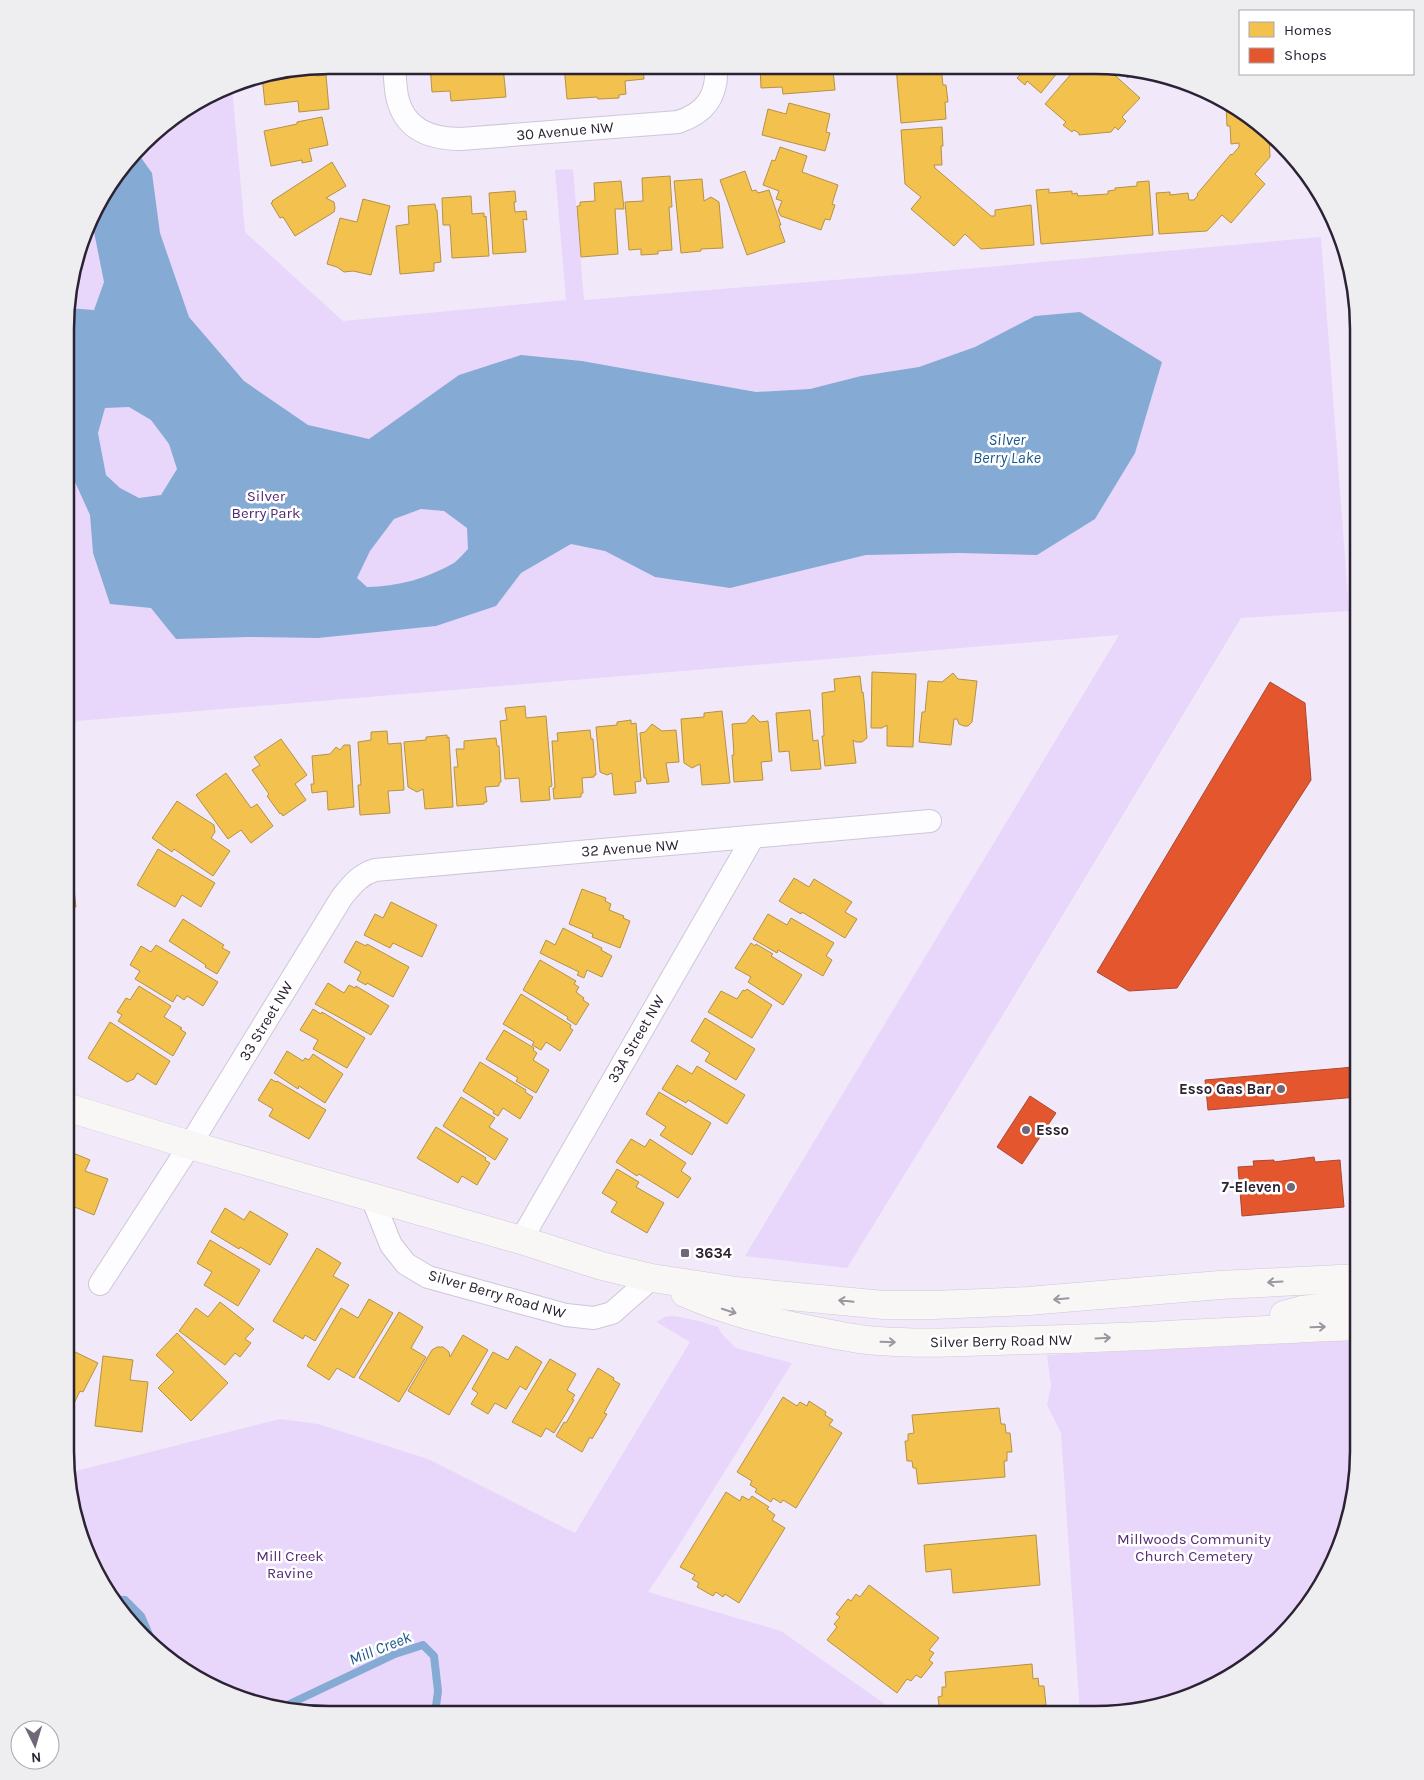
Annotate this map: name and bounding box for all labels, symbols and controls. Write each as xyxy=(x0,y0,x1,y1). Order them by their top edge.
legend xyxy=(1239,10,1414,75)
text: Homes xyxy=(1284,21,1332,39)
text: Shops xyxy=(1284,46,1327,64)
street label: 30 Avenue NW xyxy=(515,118,615,144)
water label: Silver Berry Lake xyxy=(973,430,1042,467)
park label: Silver Berry Park xyxy=(232,487,300,522)
street label: 32 Avenue NW xyxy=(581,836,680,860)
street label: 33 Street NW xyxy=(235,977,297,1064)
street label: 33A Street NW xyxy=(604,991,669,1086)
place label: Esso Gas Bar xyxy=(1179,1080,1271,1098)
marker: Esso Gas Bar xyxy=(1275,1083,1287,1095)
place label: Esso xyxy=(1036,1121,1069,1139)
marker: Esso xyxy=(1020,1124,1032,1136)
place label: 7-Eleven xyxy=(1222,1178,1281,1196)
marker: 7-Eleven xyxy=(1285,1181,1297,1193)
place label: 3634 xyxy=(695,1244,732,1262)
marker: 3634 xyxy=(679,1247,691,1259)
street label: Silver Berry Road NW xyxy=(426,1266,568,1322)
one-way arrow xyxy=(1267,1278,1283,1287)
one-way arrow xyxy=(1053,1294,1069,1303)
one-way arrow xyxy=(838,1296,854,1306)
one-way arrow xyxy=(721,1306,737,1316)
one-way arrow xyxy=(1310,1322,1326,1332)
street label: Silver Berry Road NW xyxy=(930,1331,1073,1351)
one-way arrow xyxy=(1095,1334,1111,1343)
one-way arrow xyxy=(880,1337,896,1346)
park label: Millwoods Community Church Cemetery xyxy=(1117,1530,1271,1565)
park label: Mill Creek Ravine xyxy=(256,1547,324,1582)
water label: Mill Creek xyxy=(346,1627,415,1669)
north arrow xyxy=(10,1720,60,1770)
text: N xyxy=(30,1749,42,1766)

